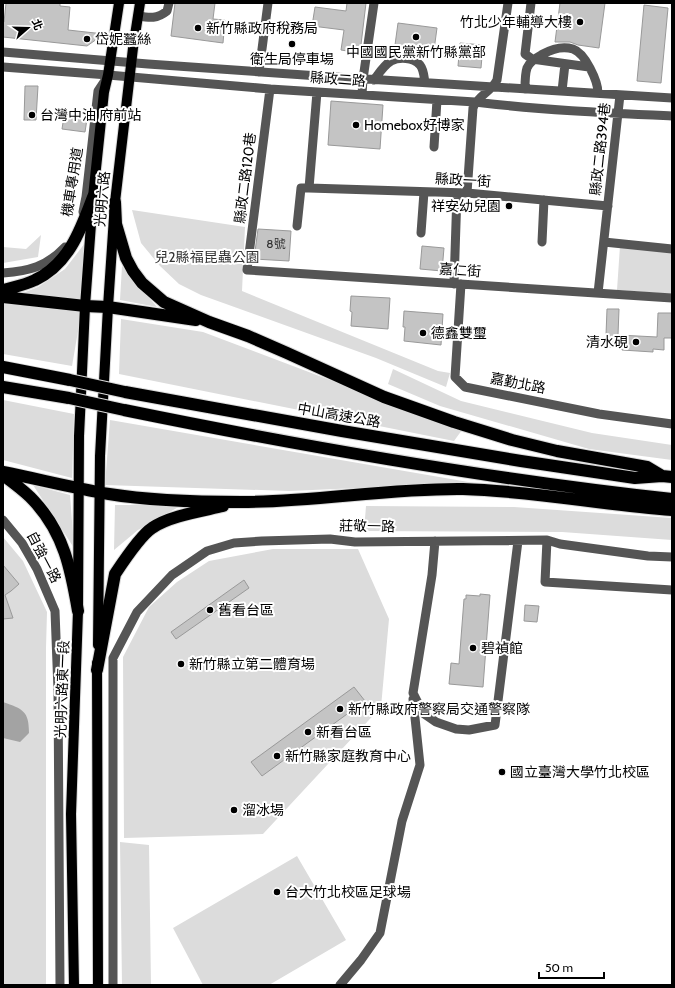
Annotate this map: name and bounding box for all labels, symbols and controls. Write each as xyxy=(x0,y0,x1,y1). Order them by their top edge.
north arrow xyxy=(8,8,48,48)
place label: 竹北少年輔導大樓 xyxy=(460,13,572,31)
text: 北 xyxy=(29,17,46,32)
marker: 竹北少年輔導大樓 xyxy=(575,17,585,27)
place label: 新竹縣政府稅務局 xyxy=(206,19,318,37)
marker: 新竹縣政府稅務局 xyxy=(193,23,203,33)
place label: 岱妮蠶絲 xyxy=(95,30,151,48)
marker: 中國國民黨新竹縣黨部 xyxy=(411,32,421,42)
marker: 岱妮蠶絲 xyxy=(82,34,92,44)
marker: 衛生局停車場 xyxy=(287,39,297,49)
place label: 中國國民黨新竹縣黨部 xyxy=(346,43,486,61)
place label: 衛生局停車場 xyxy=(250,50,334,68)
street label: 縣政二路 xyxy=(309,68,367,90)
street label: 縣政二路394巷 xyxy=(586,102,614,196)
place label: 台灣中油 府前站 xyxy=(40,106,141,124)
marker: 台灣中油 府前站 xyxy=(27,110,37,120)
place label: Homebox好博家 xyxy=(364,116,465,134)
marker: Homebox好博家 xyxy=(351,120,361,130)
street label: 縣政二路120巷 xyxy=(230,131,260,225)
street label: 機車專用道 xyxy=(58,146,86,218)
street label: 光明六路 xyxy=(91,170,113,228)
street label: 縣政一街 xyxy=(435,170,491,190)
place label: 祥安幼兒園 xyxy=(431,197,501,215)
marker: 祥安幼兒園 xyxy=(504,201,514,211)
house number: 8號 xyxy=(266,236,286,251)
park label: 兒2縣福昆蟲公園 xyxy=(154,248,260,266)
street label: 嘉仁街 xyxy=(438,260,482,280)
place label: 德鑫雙璽 xyxy=(431,324,487,342)
marker: 德鑫雙璽 xyxy=(418,328,428,338)
place label: 清水硯 xyxy=(586,333,628,351)
marker: 清水硯 xyxy=(631,337,641,347)
street label: 嘉勤北路 xyxy=(489,369,547,397)
street label: 中山高速公路 xyxy=(296,399,382,431)
street label: 莊敬一路 xyxy=(339,517,395,535)
street label: 自強一路 xyxy=(23,528,65,586)
place label: 舊看台區 xyxy=(218,601,274,619)
marker: 舊看台區 xyxy=(205,605,215,615)
place label: 碧禎館 xyxy=(481,639,523,657)
street label: 光明六路東一段 xyxy=(51,640,73,738)
marker: 碧禎館 xyxy=(468,643,478,653)
place label: 新竹縣立第二體育場 xyxy=(189,655,315,673)
marker: 新竹縣立第二體育場 xyxy=(176,659,186,669)
place label: 新竹縣政府警察局交通警察隊 xyxy=(348,700,530,718)
marker: 新竹縣政府警察局交通警察隊 xyxy=(335,704,345,714)
place label: 新看台區 xyxy=(316,723,372,741)
marker: 新看台區 xyxy=(303,727,313,737)
place label: 新竹縣家庭教育中心 xyxy=(285,747,411,765)
marker: 新竹縣家庭教育中心 xyxy=(272,751,282,761)
place label: 國立臺灣大學竹北校區 xyxy=(510,763,650,781)
marker: 國立臺灣大學竹北校區 xyxy=(497,767,507,777)
place label: 溜冰場 xyxy=(242,801,284,819)
marker: 溜冰場 xyxy=(229,805,239,815)
place label: 台大竹北校區足球場 xyxy=(285,883,411,901)
marker: 台大竹北校區足球場 xyxy=(272,887,282,897)
scale bar xyxy=(539,954,604,980)
text: 50 m xyxy=(545,960,573,975)

